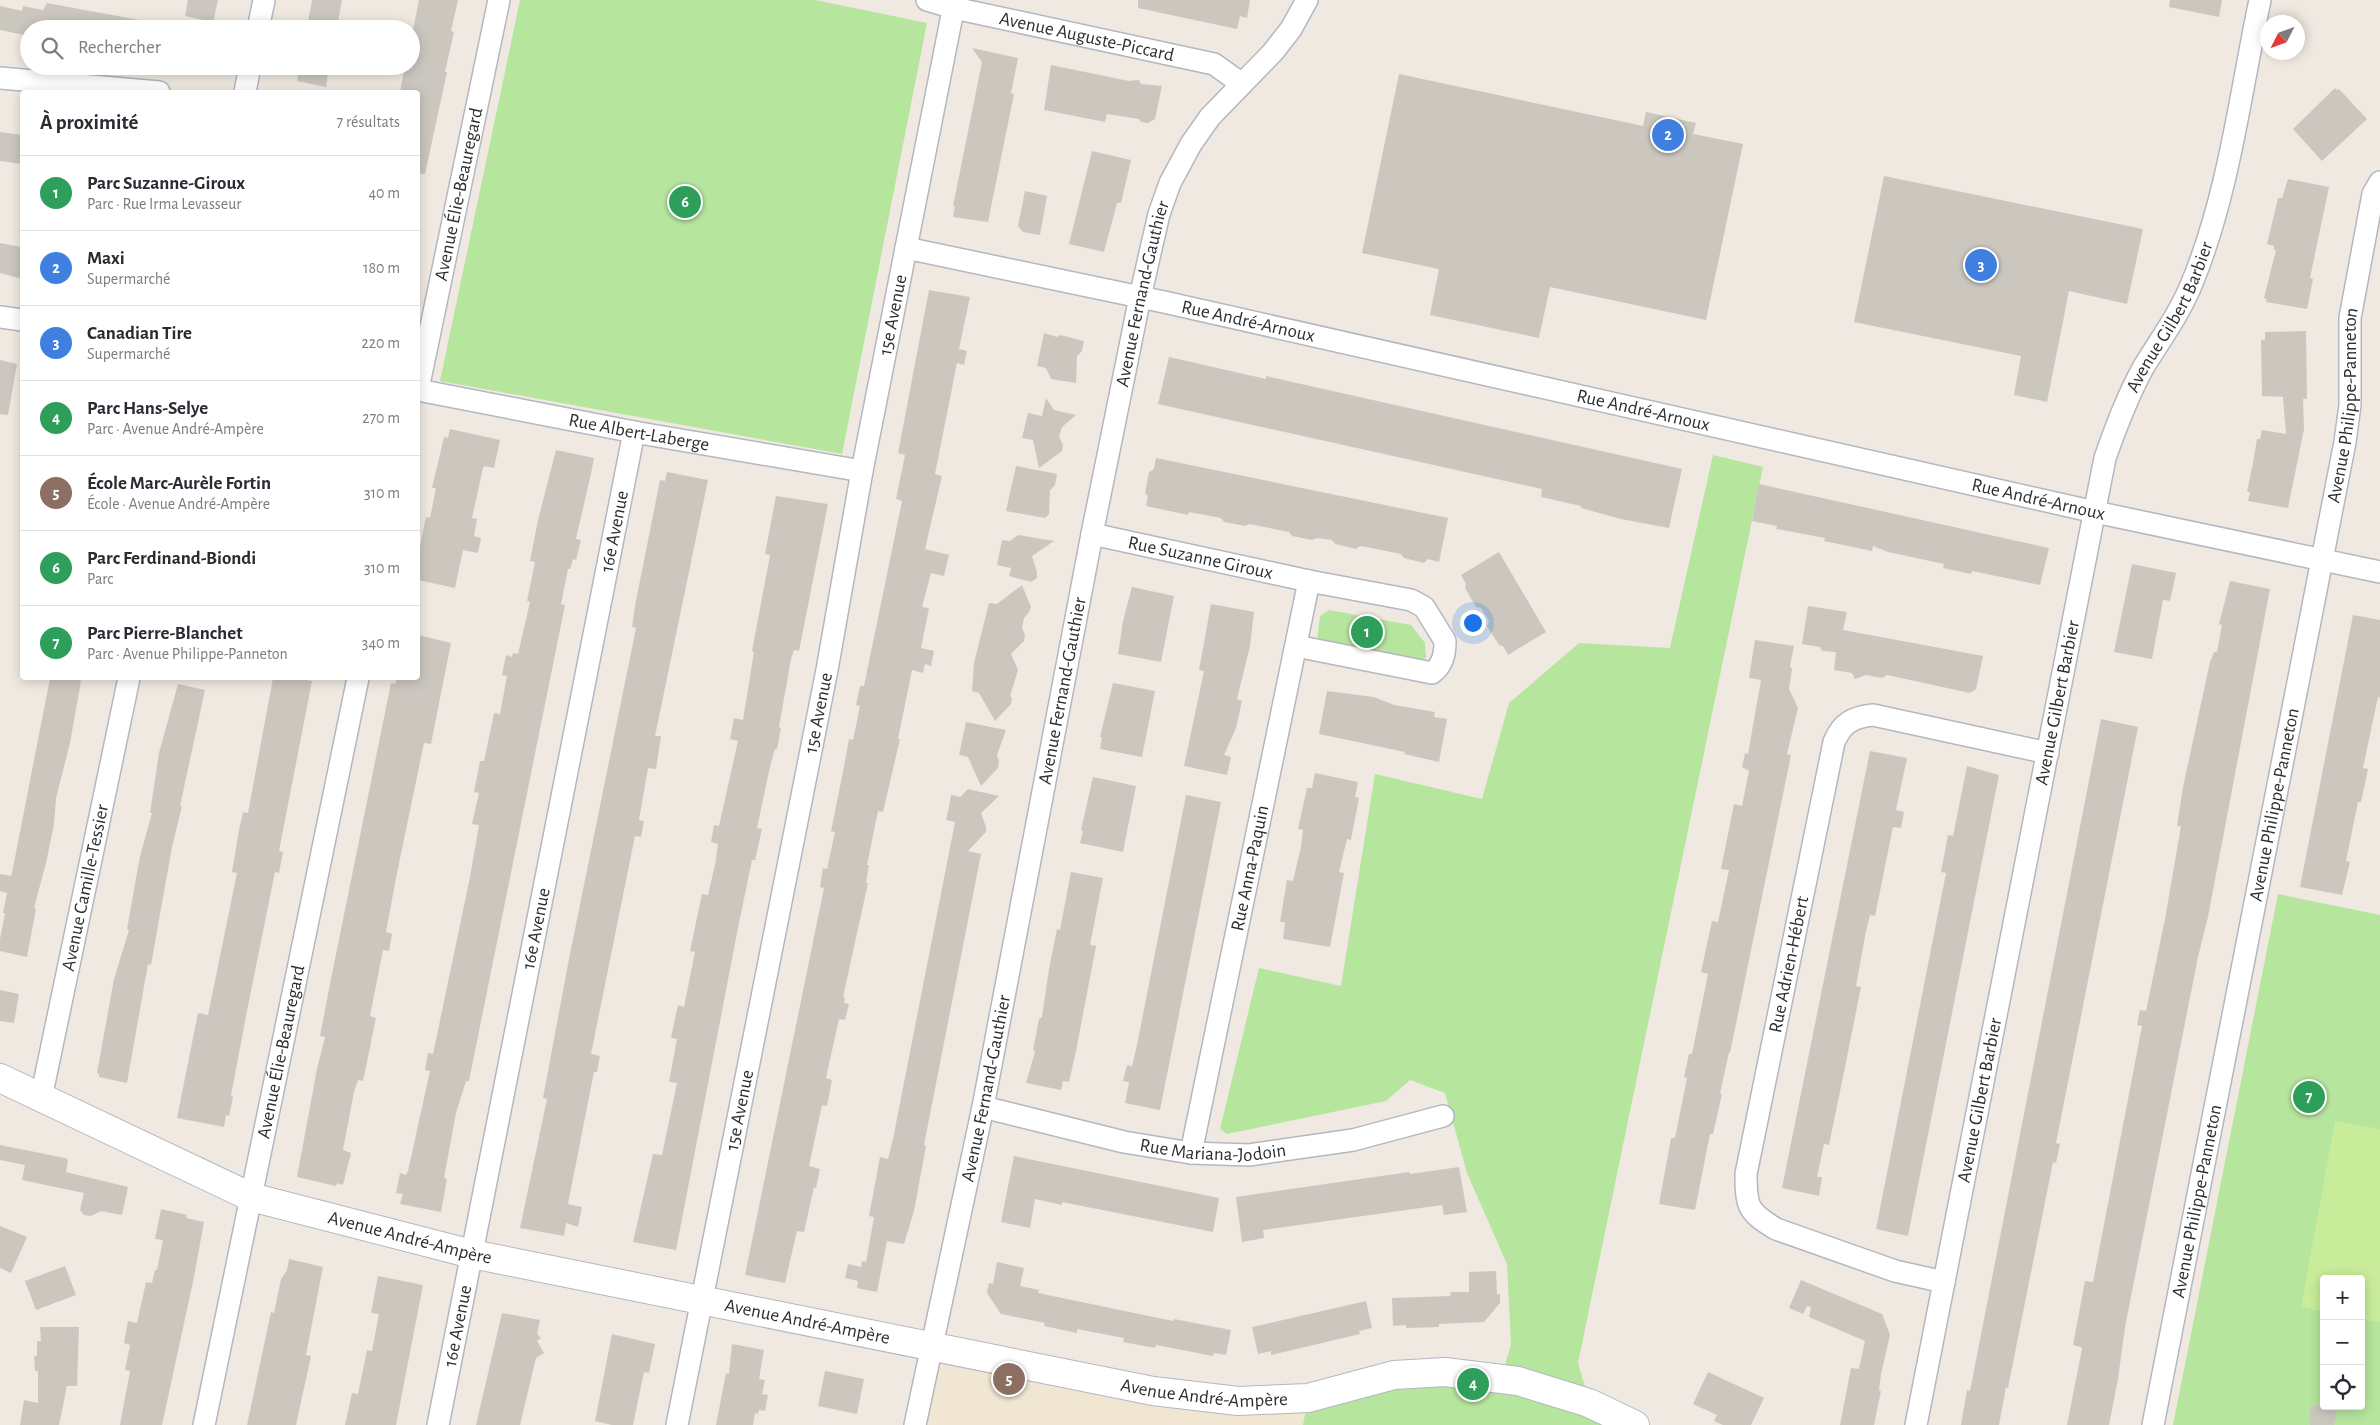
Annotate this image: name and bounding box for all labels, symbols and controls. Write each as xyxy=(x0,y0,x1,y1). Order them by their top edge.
street label: Avenue Auguste-Piccard xyxy=(998,9,1176,65)
north arrow xyxy=(2260,15,2305,60)
search box xyxy=(20,20,420,75)
icon: search xyxy=(38,34,66,62)
text: Rechercher xyxy=(78,38,161,57)
street label: Avenue Élie-Beauregard xyxy=(431,106,486,282)
text: À proximité xyxy=(40,112,138,133)
text: 7 résultats xyxy=(337,114,400,130)
pin: 2 xyxy=(1652,116,1684,154)
text: Parc Suzanne-Giroux xyxy=(87,174,245,193)
pin: 6 xyxy=(669,183,701,221)
text: 1 xyxy=(53,185,59,201)
text: 40 m xyxy=(368,185,400,201)
text: Parc · Rue Irma Levasseur xyxy=(87,196,241,212)
street label: Avenue Fernand-Gauthier xyxy=(1113,198,1173,388)
street label: Avenue Gilbert Barbier xyxy=(2123,239,2216,395)
pin: 3 xyxy=(1965,246,1997,284)
text: Maxi xyxy=(87,249,125,268)
text: 2 xyxy=(52,260,60,276)
text: 180 m xyxy=(363,260,400,276)
text: Supermarché xyxy=(87,271,170,287)
street label: 15e Avenue xyxy=(876,273,910,357)
street label: Rue André-Arnoux xyxy=(1180,297,1317,345)
street label: Avenue Philippe-Panneton xyxy=(2324,306,2361,505)
text: Canadian Tire xyxy=(87,324,192,343)
text: 3 xyxy=(53,335,59,351)
text: 220 m xyxy=(362,335,400,351)
text: Supermarché xyxy=(87,346,170,362)
street label: Rue André-Arnoux xyxy=(1575,386,1712,434)
text: Parc Hans-Selye xyxy=(87,399,208,418)
text: 4 xyxy=(52,410,60,426)
text: 270 m xyxy=(362,410,400,426)
street label: Rue Albert-Laberge xyxy=(567,410,711,454)
text: Parc · Avenue André-Ampère xyxy=(87,421,264,437)
text: École Marc-Aurèle Fortin xyxy=(87,474,271,493)
street label: Rue André-Arnoux xyxy=(1970,475,2107,523)
text: 5 xyxy=(53,485,59,501)
text: 310 m xyxy=(364,485,400,501)
street label: 16e Avenue xyxy=(597,489,632,574)
text: École · Avenue André-Ampère xyxy=(87,496,270,512)
street label: Rue Suzanne Giroux xyxy=(1126,533,1275,582)
text: Parc Ferdinand-Biondi xyxy=(87,549,256,568)
text: 6 xyxy=(52,560,60,576)
text: 310 m xyxy=(364,560,400,576)
text: Parc xyxy=(87,571,113,587)
street label: Avenue Fernand-Gauthier xyxy=(1035,595,1089,786)
your location xyxy=(1460,610,1486,636)
pin: 1 xyxy=(1351,613,1383,651)
street label: Avenue Gilbert Barbier xyxy=(2032,619,2083,787)
text: Parc Pierre-Blanchet xyxy=(87,624,243,643)
text: 7 xyxy=(53,635,59,651)
text: 340 m xyxy=(362,635,400,651)
text: Parc · Avenue Philippe-Panneton xyxy=(87,646,288,662)
street label: 15e Avenue xyxy=(801,671,836,755)
street label: Avenue Philippe-Panneton xyxy=(2246,706,2302,903)
street label: Avenue Camille-Tessier xyxy=(58,802,112,973)
street label: Rue Anna-Paquin xyxy=(1228,803,1272,933)
street label: 16e Avenue xyxy=(519,886,553,971)
street label: Rue Adrien-Hébert xyxy=(1765,895,1812,1035)
street label: Avenue Élie-Beauregard xyxy=(254,963,308,1140)
street label: Avenue Fernand-Gauthier xyxy=(958,993,1014,1184)
street label: Avenue Gilbert Barbier xyxy=(1954,1016,2005,1184)
street label: 15e Avenue xyxy=(722,1068,757,1152)
pin: 7 xyxy=(2293,1078,2325,1116)
street label: Avenue Philippe-Panneton xyxy=(2169,1103,2225,1300)
street label: Rue Mariana-Jodoin xyxy=(1139,1135,1287,1165)
street label: Avenue André-Ampère xyxy=(326,1208,494,1267)
map controls xyxy=(2320,1275,2365,1410)
button: + xyxy=(2320,1275,2365,1320)
street label: 16e Avenue xyxy=(440,1283,475,1368)
street label: Avenue André-Ampère xyxy=(723,1296,892,1347)
button: − xyxy=(2320,1320,2365,1365)
pin: 5 xyxy=(993,1360,1025,1398)
pin: 4 xyxy=(1457,1365,1489,1403)
button: locate xyxy=(2320,1365,2365,1410)
street label: Avenue André-Ampère xyxy=(1119,1375,1288,1411)

